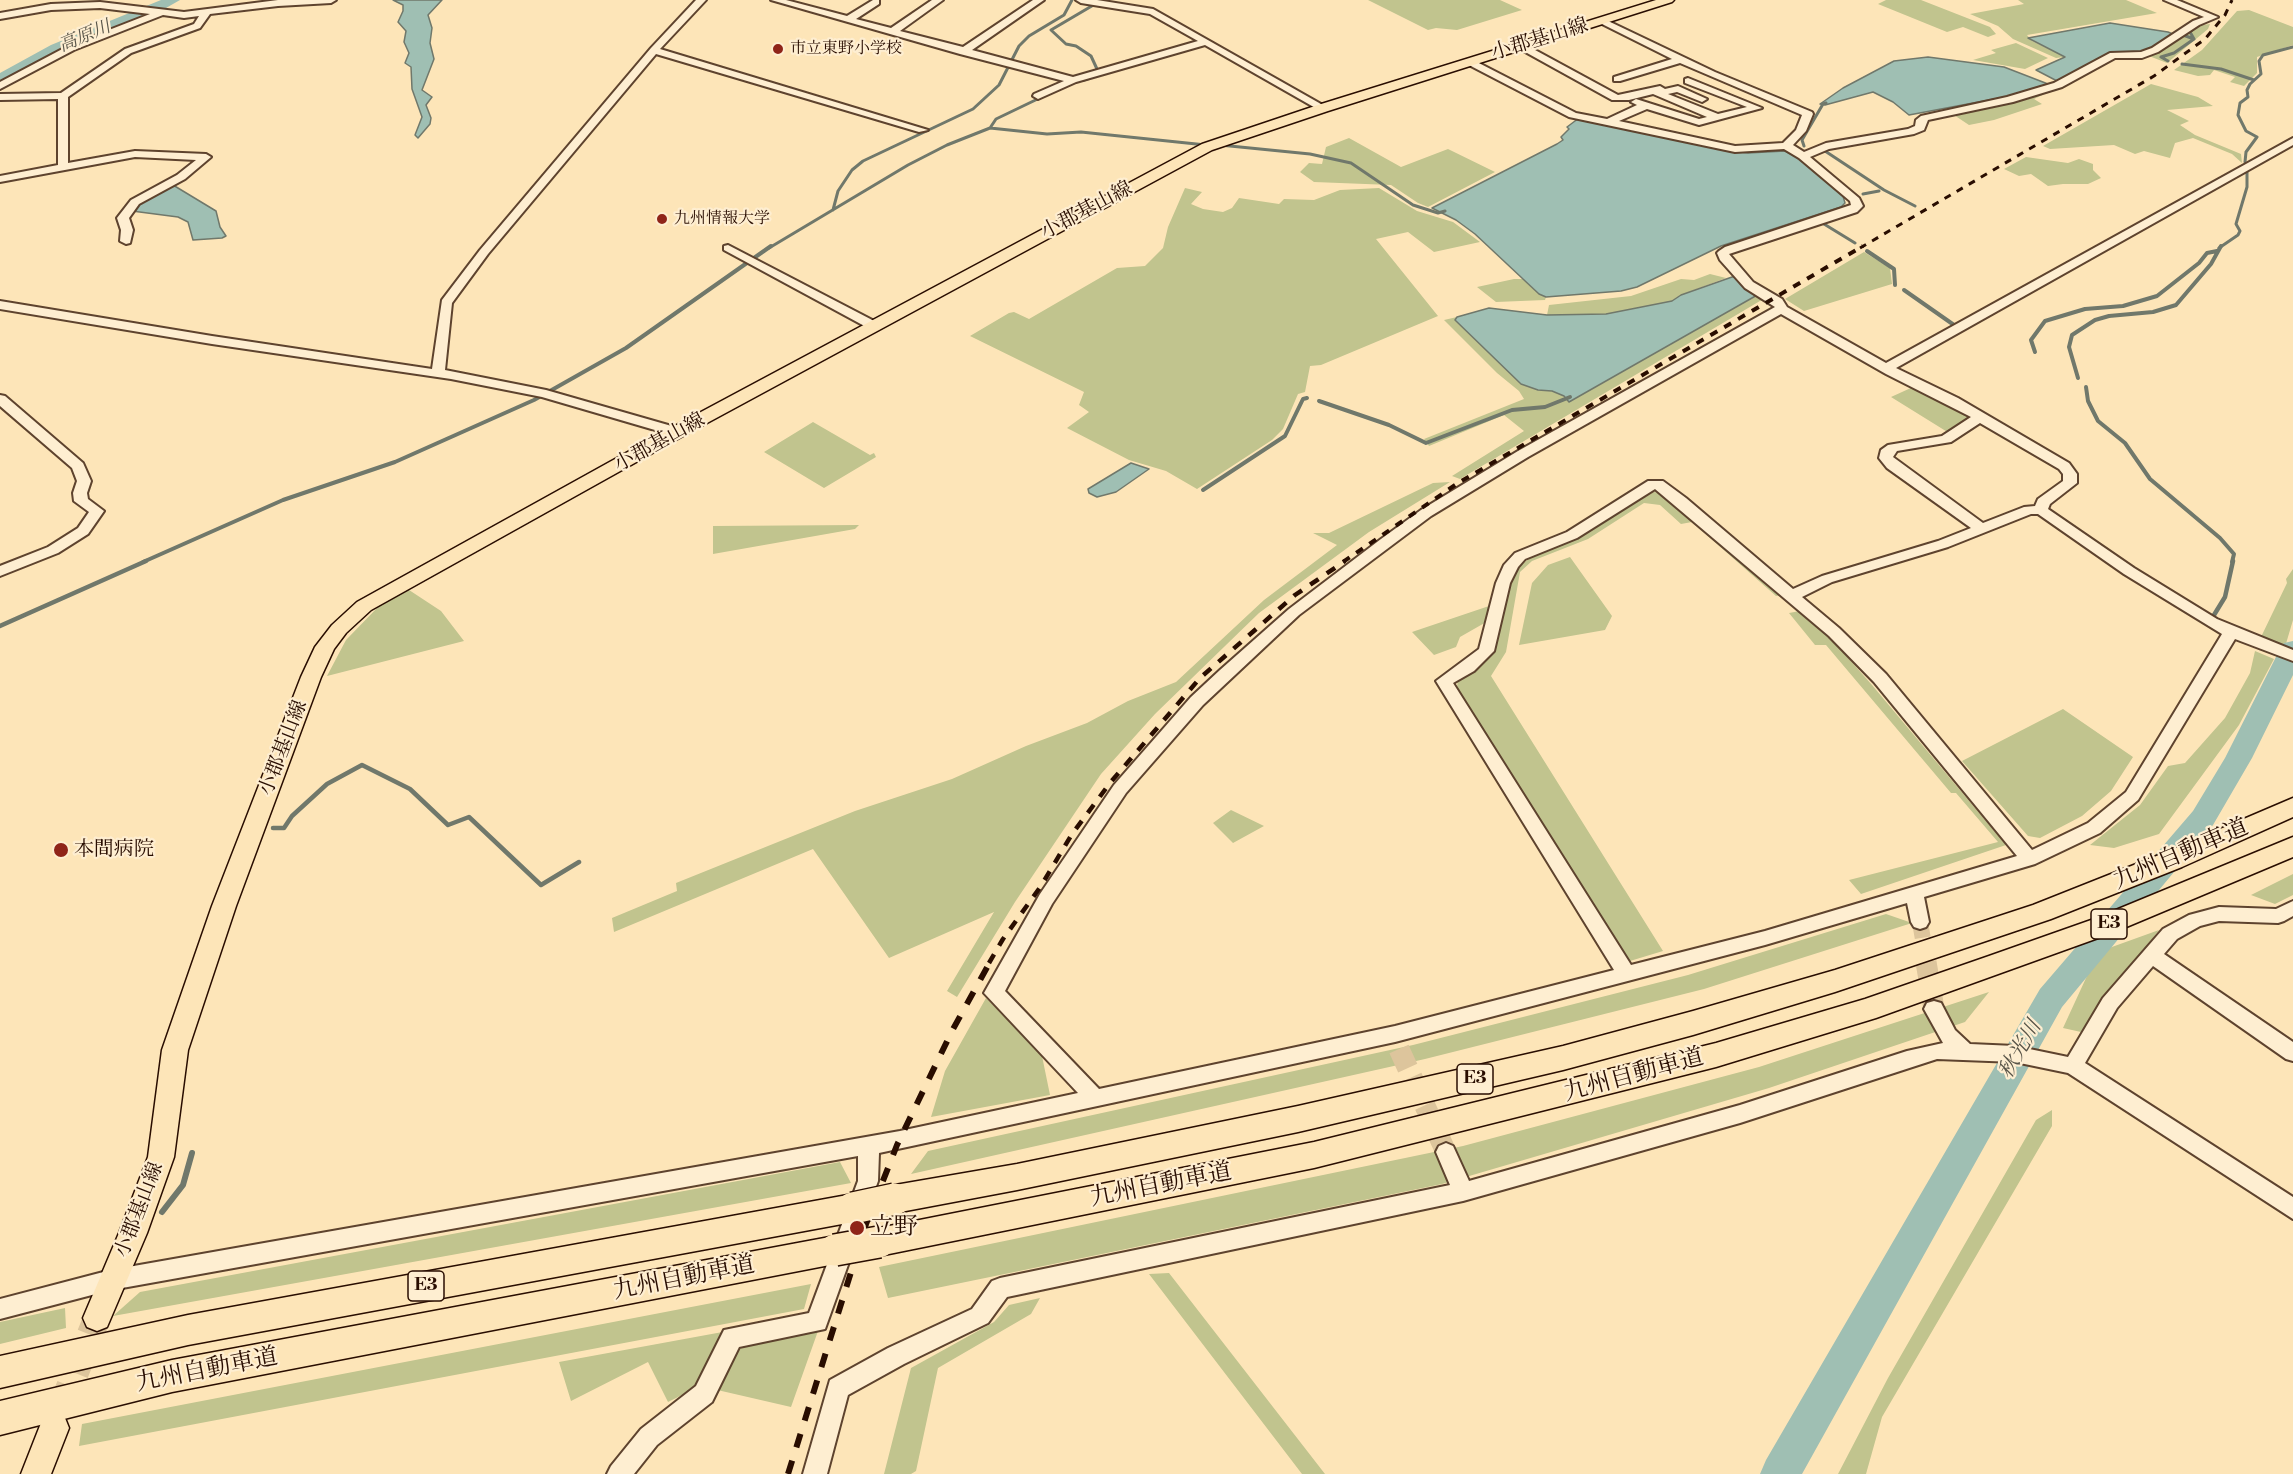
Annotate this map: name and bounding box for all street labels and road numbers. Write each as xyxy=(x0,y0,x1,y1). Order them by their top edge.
street label: 小郡基山線 xyxy=(1489,14,1591,66)
street label: 小郡基山線 xyxy=(1037,177,1137,245)
street label: 小郡基山線 xyxy=(610,408,710,478)
street label: 小郡基山線 xyxy=(255,697,313,799)
street label: 九州自動車道 xyxy=(2109,814,2253,896)
road number: E3 xyxy=(2091,909,2127,939)
street label: 九州自動車道 xyxy=(1561,1043,1707,1109)
road number: E3 xyxy=(1457,1064,1493,1094)
street label: 九州自動車道 xyxy=(1088,1158,1234,1214)
street label: 小郡基山線 xyxy=(111,1159,169,1261)
street label: 九州自動車道 xyxy=(611,1251,757,1307)
road number: E3 xyxy=(408,1271,444,1301)
street label: 九州自動車道 xyxy=(134,1343,280,1399)

